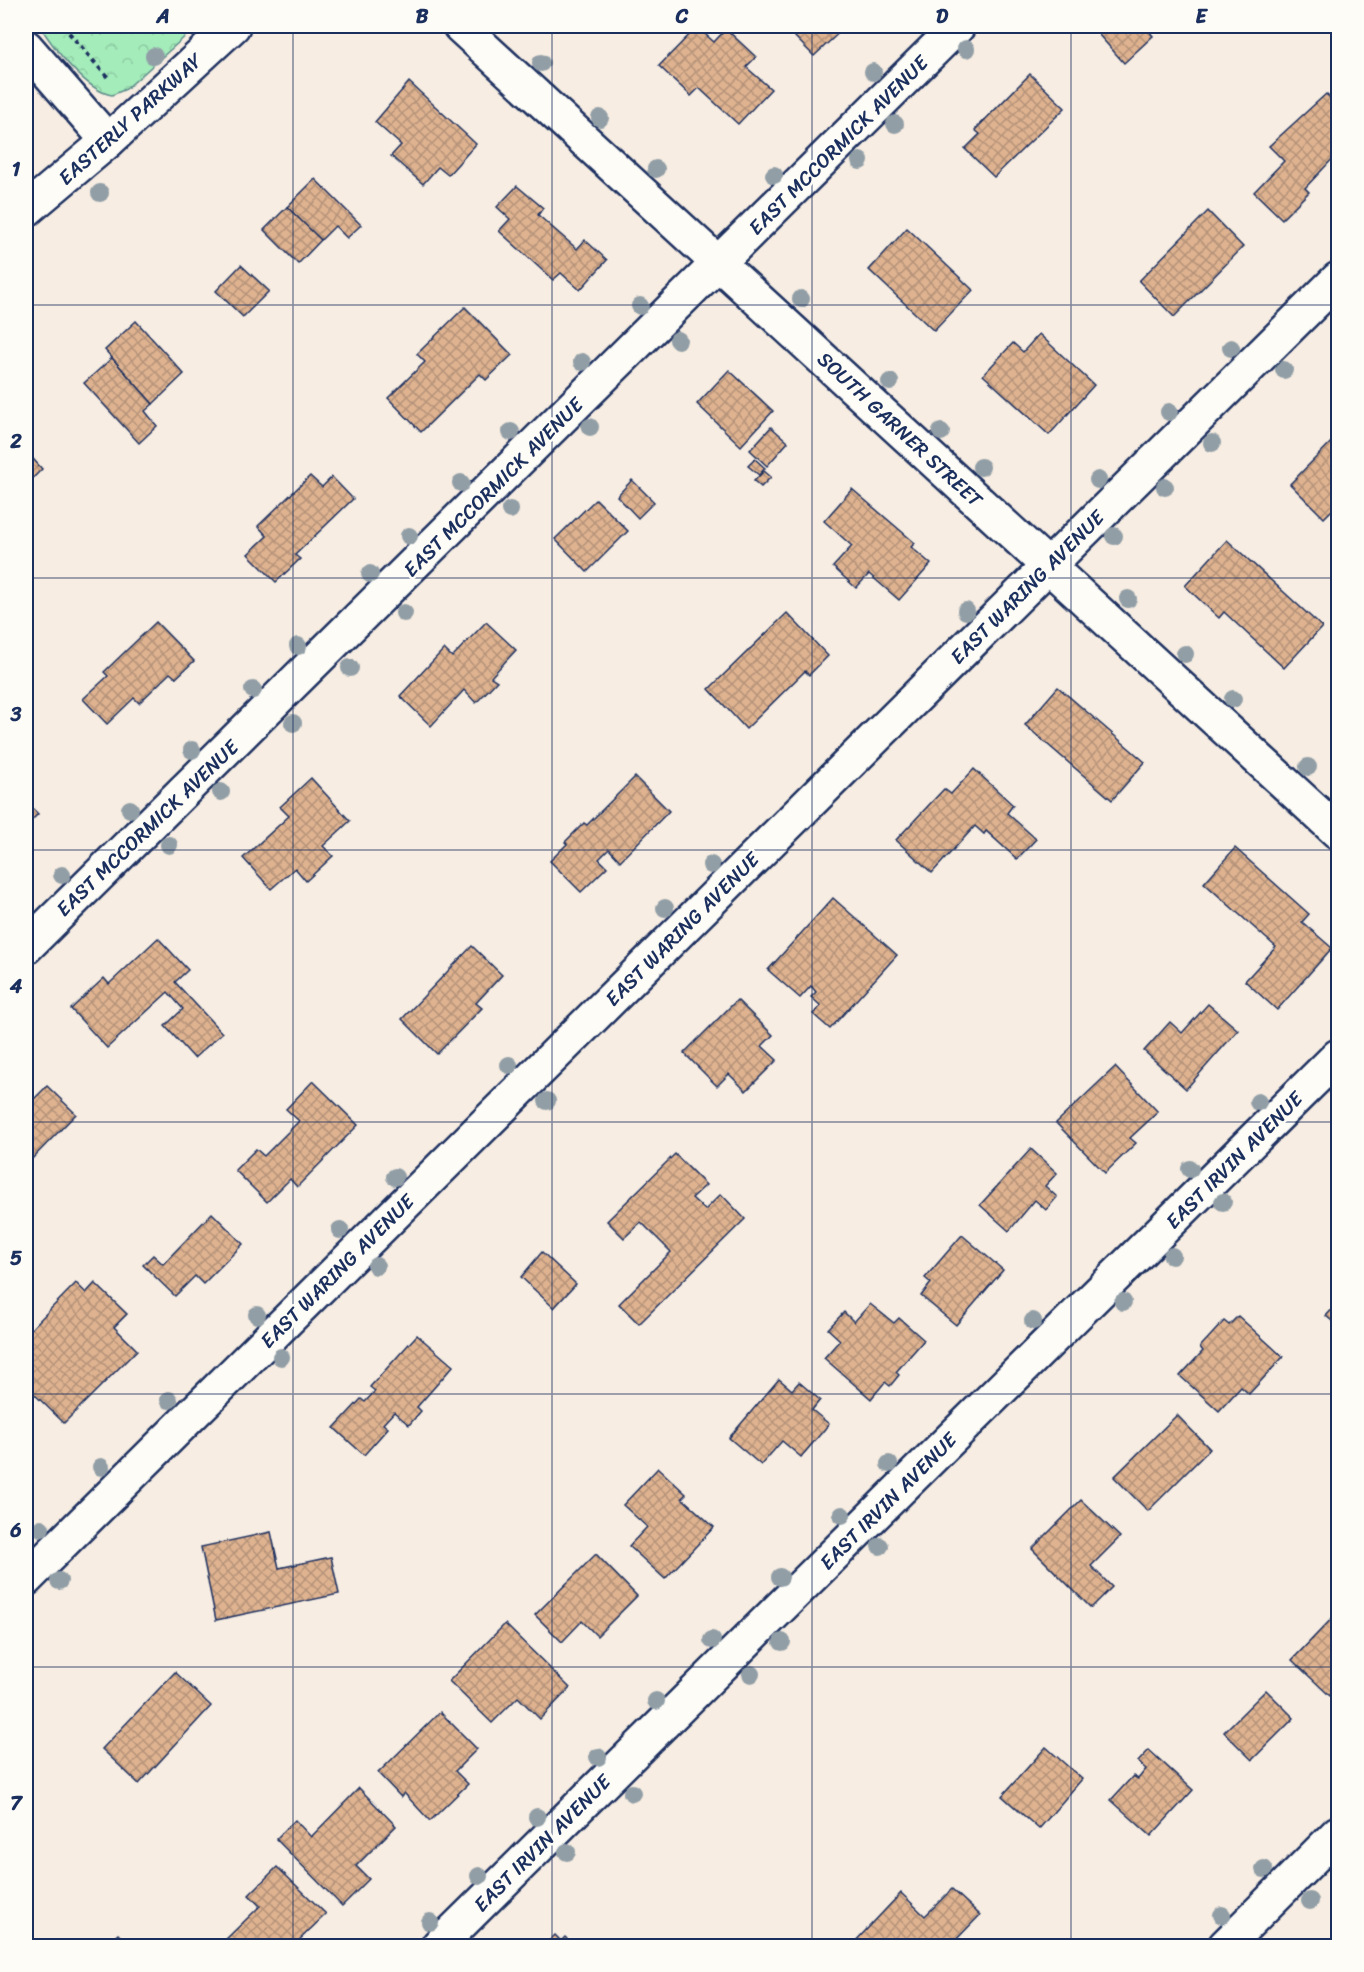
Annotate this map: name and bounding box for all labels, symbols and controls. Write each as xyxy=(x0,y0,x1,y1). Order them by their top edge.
text: A xyxy=(155,0,170,34)
text: B xyxy=(416,0,429,34)
text: C xyxy=(675,0,689,34)
text: D xyxy=(936,0,949,34)
text: E xyxy=(1195,0,1208,34)
street label: EASTERLY PARKWAY xyxy=(50,43,212,194)
street label: EAST MCCORMICK AVENUE xyxy=(740,46,938,244)
text: 1 xyxy=(12,152,21,187)
street label: SOUTH GARNER STREET xyxy=(809,343,992,517)
street label: EAST MCCORMICK AVENUE xyxy=(395,388,593,586)
text: 2 xyxy=(9,424,22,459)
street label: EAST WARING AVENUE xyxy=(942,500,1114,673)
text: 3 xyxy=(10,697,22,732)
street label: EAST MCCORMICK AVENUE xyxy=(48,730,248,926)
street label: EAST WARING AVENUE xyxy=(597,842,769,1015)
text: 4 xyxy=(9,969,23,1004)
street label: EAST IRVIN AVENUE xyxy=(1157,1082,1313,1238)
street label: EAST WARING AVENUE xyxy=(252,1184,424,1357)
text: 5 xyxy=(10,1241,22,1276)
street label: EAST IRVIN AVENUE xyxy=(811,1423,967,1579)
text: 6 xyxy=(9,1513,22,1548)
street label: EAST IRVIN AVENUE xyxy=(465,1765,621,1921)
text: 7 xyxy=(10,1786,23,1821)

